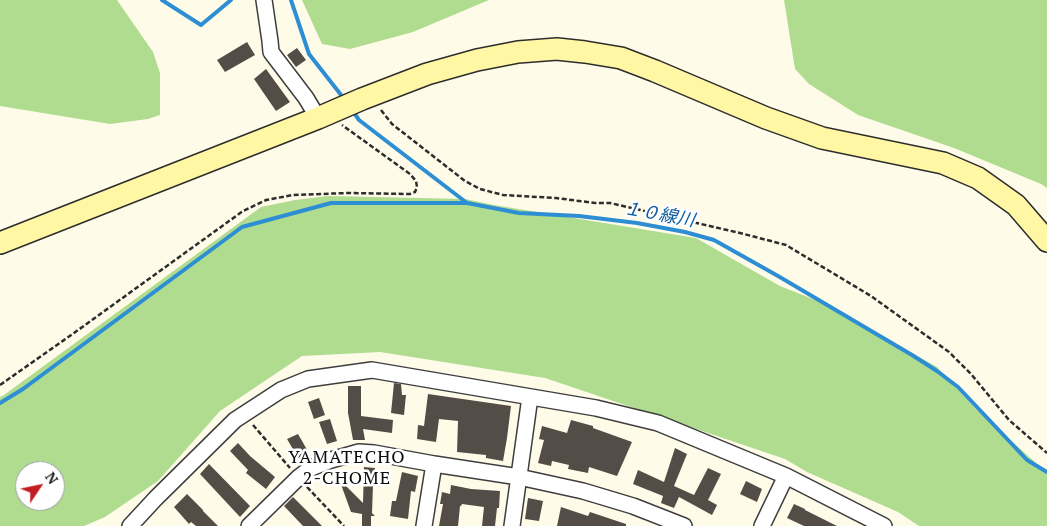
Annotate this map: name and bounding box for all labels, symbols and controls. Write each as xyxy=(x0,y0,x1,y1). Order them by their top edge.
water label: １０線川 xyxy=(622,198,696,232)
district label: YAMATECHO 2-CHOME xyxy=(287,447,407,489)
north arrow xyxy=(15,461,65,511)
text: N xyxy=(41,468,63,488)

